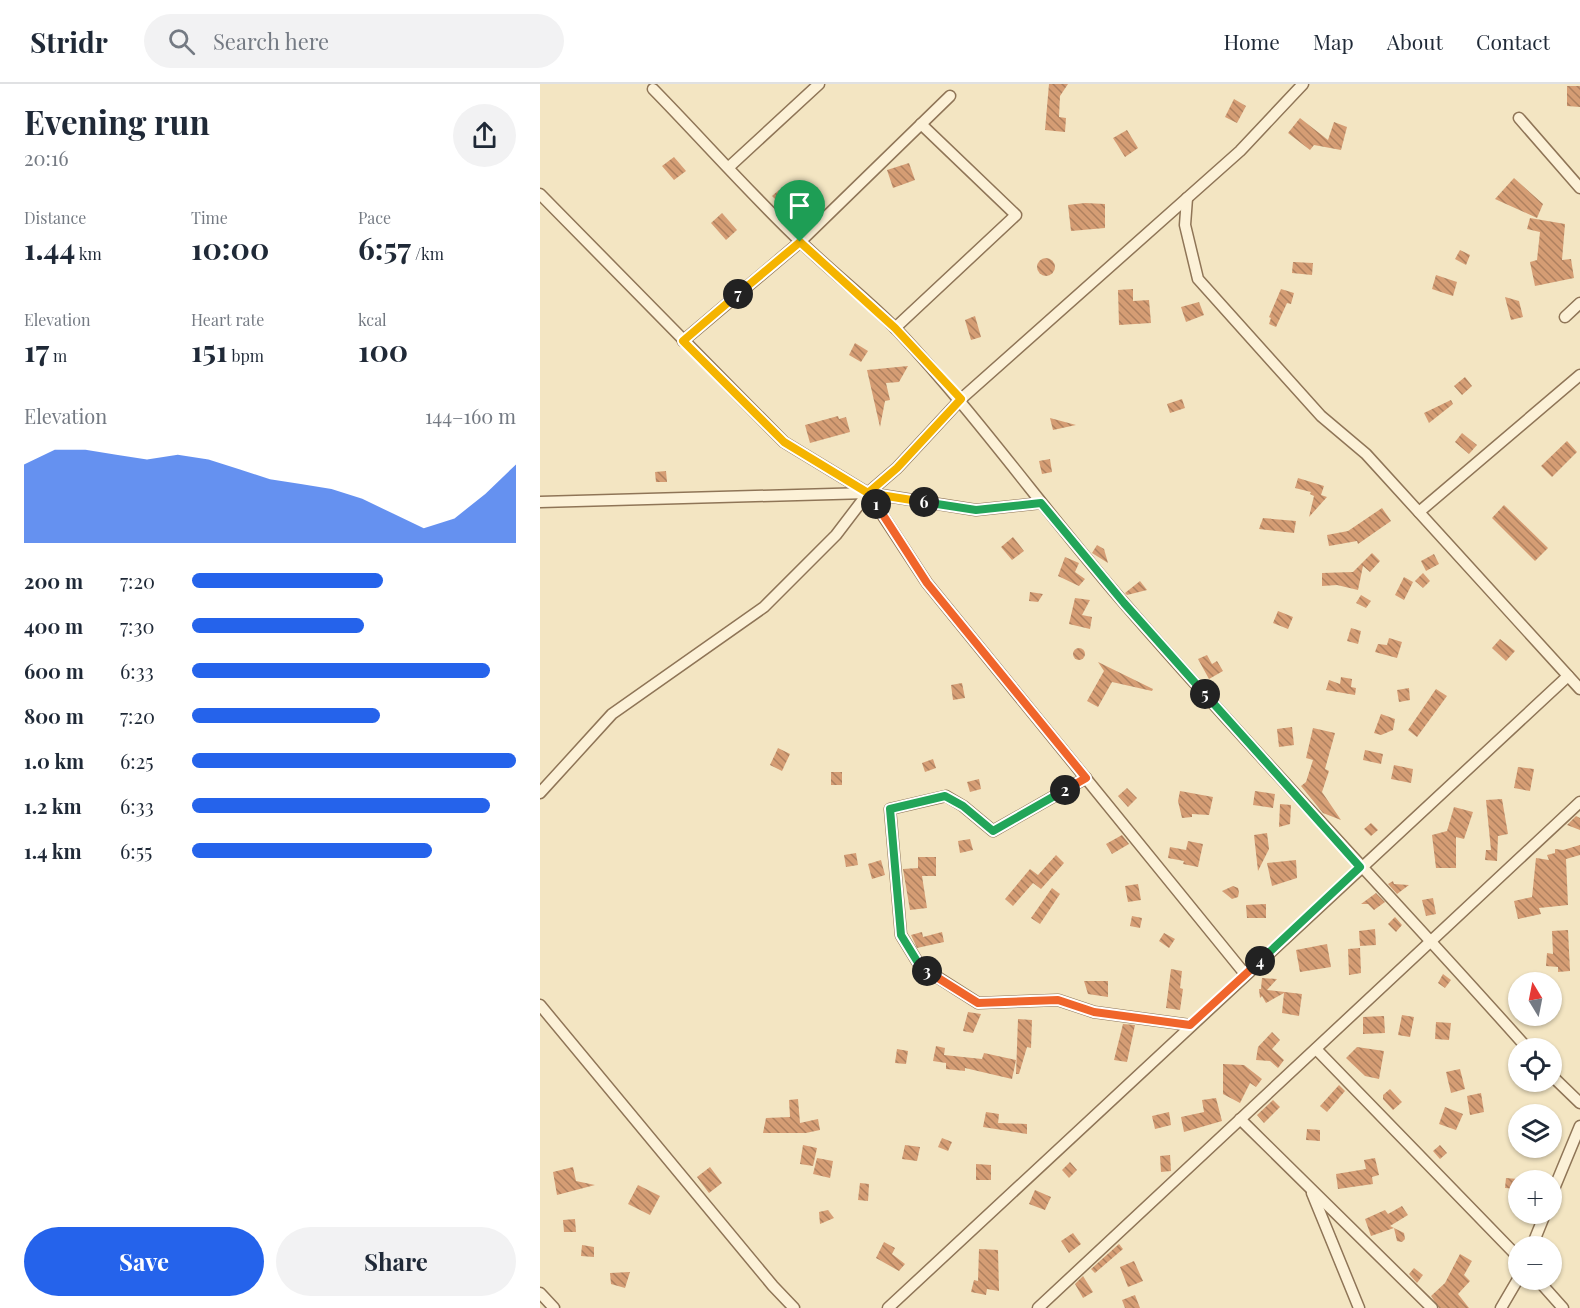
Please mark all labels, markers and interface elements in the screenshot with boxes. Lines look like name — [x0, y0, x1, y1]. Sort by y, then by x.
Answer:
search box — [144, 14, 564, 68]
text: Stridr — [30, 23, 108, 60]
icon: search — [165, 25, 198, 58]
text: Search here — [213, 26, 329, 56]
text: Home — [1224, 27, 1280, 55]
text: Map — [1313, 27, 1354, 55]
text: About — [1387, 27, 1443, 55]
text: Contact — [1476, 27, 1550, 55]
text: Evening run — [24, 99, 210, 143]
button: share — [453, 104, 516, 167]
text: 20:16 — [24, 144, 69, 171]
pin — [774, 180, 825, 242]
icon: arrive — [783, 189, 816, 222]
text: Distance — [24, 207, 86, 228]
text: Time — [191, 207, 228, 228]
text: Pace — [358, 207, 391, 228]
text: 1.44 — [24, 228, 75, 268]
text: 10:00 — [191, 228, 269, 268]
text: 6:57 — [358, 228, 411, 268]
text: km — [75, 243, 102, 264]
text: /km — [411, 243, 444, 264]
pin: 7 — [723, 279, 753, 309]
text: 7 — [734, 283, 742, 304]
text: Elevation — [24, 309, 91, 330]
text: Heart rate — [191, 309, 264, 330]
text: kcal — [358, 309, 387, 330]
text: 17 — [24, 330, 49, 370]
text: 151 — [191, 330, 227, 370]
text: 100 — [358, 330, 408, 370]
text: m — [49, 345, 67, 366]
text: bpm — [227, 345, 264, 366]
text: Elevation — [24, 402, 107, 429]
text: 144–160 m — [425, 402, 516, 429]
pin: 6 — [909, 487, 939, 517]
pin: 1 — [861, 489, 891, 519]
text: 6 — [920, 491, 928, 512]
text: 1 — [873, 493, 879, 514]
text: 200 m — [24, 567, 83, 594]
text: 7:20 — [120, 567, 155, 594]
text: 400 m — [24, 612, 83, 639]
text: 7:30 — [120, 612, 154, 639]
text: 600 m — [24, 657, 84, 684]
text: 6:33 — [120, 657, 154, 684]
pin: 5 — [1190, 679, 1220, 709]
text: 5 — [1201, 683, 1209, 704]
text: 800 m — [24, 702, 84, 729]
text: 7:20 — [120, 702, 155, 729]
text: 1.0 km — [24, 747, 84, 774]
text: 6:25 — [120, 747, 154, 774]
pin: 2 — [1050, 775, 1080, 805]
text: 2 — [1061, 779, 1069, 800]
text: 1.2 km — [24, 792, 82, 819]
text: 6:33 — [120, 792, 154, 819]
text: 1.4 km — [24, 837, 82, 864]
text: 6:55 — [120, 837, 152, 864]
pin: 4 — [1245, 946, 1275, 976]
text: 4 — [1256, 950, 1264, 971]
pin: 3 — [912, 956, 942, 986]
text: 3 — [923, 960, 931, 981]
north arrow — [1508, 972, 1562, 1026]
map controls — [1508, 972, 1562, 1290]
button: locate — [1508, 1038, 1562, 1092]
button: layers — [1508, 1104, 1562, 1158]
button: + — [1508, 1170, 1562, 1224]
button: Save — [24, 1227, 264, 1296]
button: Share — [276, 1227, 516, 1296]
button: − — [1508, 1236, 1562, 1290]

